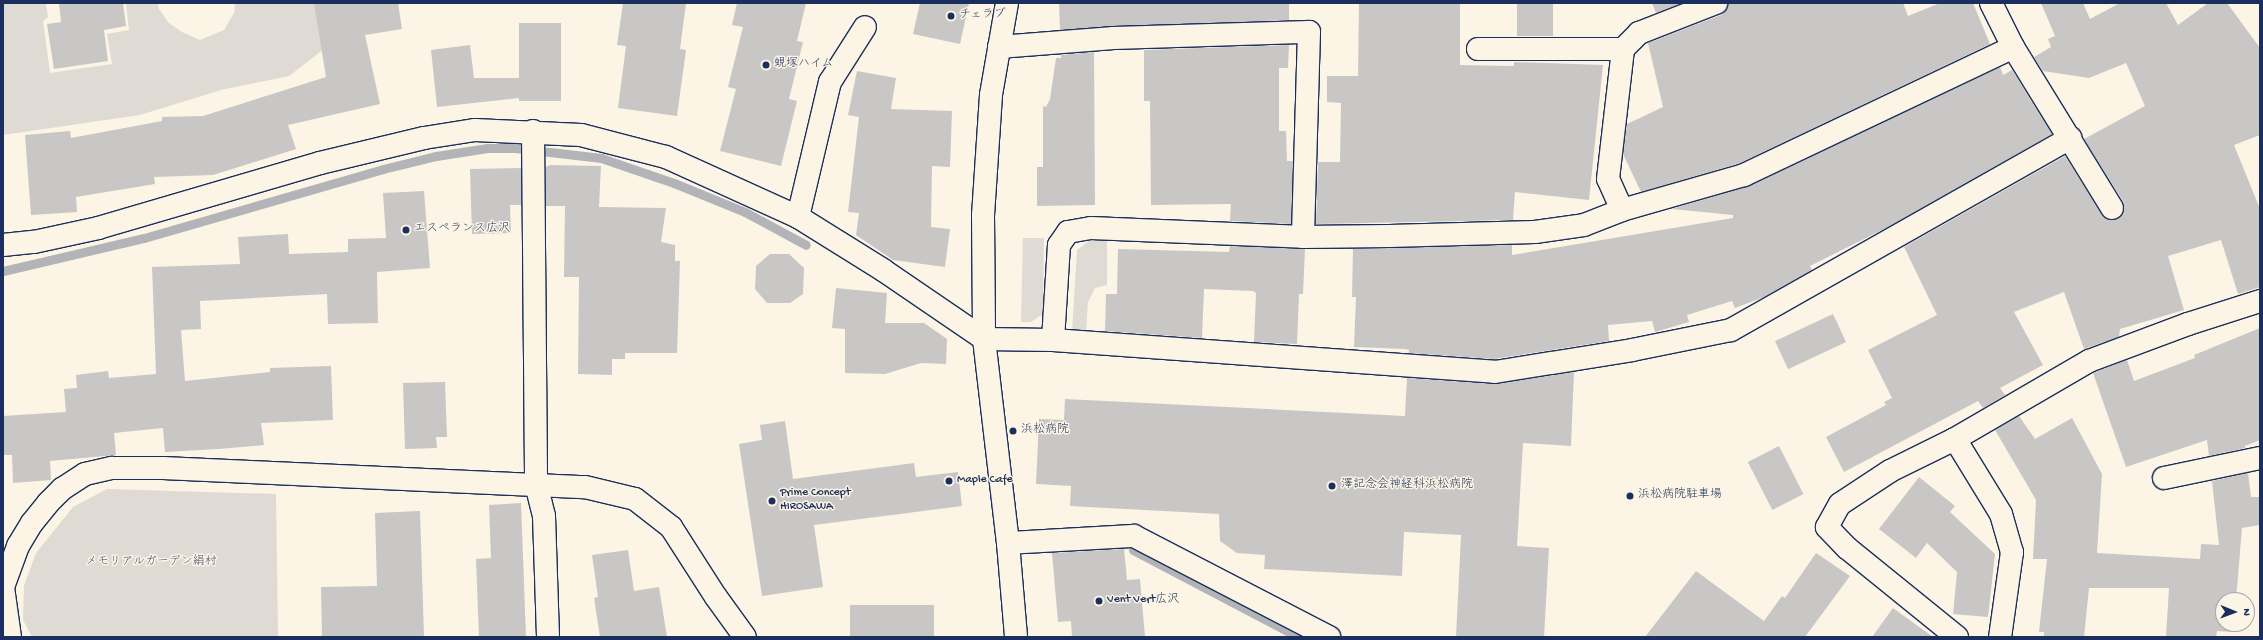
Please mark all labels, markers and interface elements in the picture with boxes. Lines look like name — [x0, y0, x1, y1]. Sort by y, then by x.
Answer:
place label: チェラブ — [959, 9, 1007, 23]
marker: チェラブ — [946, 11, 956, 21]
place label: 蜆塚ハイム — [774, 58, 834, 72]
marker: 蜆塚ハイム — [761, 60, 771, 70]
place label: エスペランス広沢 — [414, 223, 510, 237]
marker: エスペランス広沢 — [401, 225, 411, 235]
place label: 浜松病院 — [1021, 424, 1069, 438]
marker: 浜松病院 — [1008, 426, 1018, 436]
place label: Maple Cafe — [957, 474, 1013, 488]
marker: Maple Cafe — [944, 476, 954, 486]
place label: 澤記念会神経科浜松病院 — [1341, 479, 1473, 493]
marker: 澤記念会神経科浜松病院 — [1326, 480, 1338, 492]
place label: Prime Concept HIROSAWA — [780, 487, 851, 515]
place label: 浜松病院駐車場 — [1638, 489, 1722, 503]
marker: 浜松病院駐車場 — [1625, 491, 1635, 501]
marker: Prime Concept HIROSAWA — [767, 496, 777, 506]
park label: メモリアルガーデン絹村 — [85, 556, 217, 570]
north arrow — [2215, 592, 2255, 632]
place label: Vent Vert広沢 — [1107, 594, 1179, 608]
marker: Vent Vert広沢 — [1094, 596, 1104, 606]
text: N — [2240, 608, 2252, 616]

